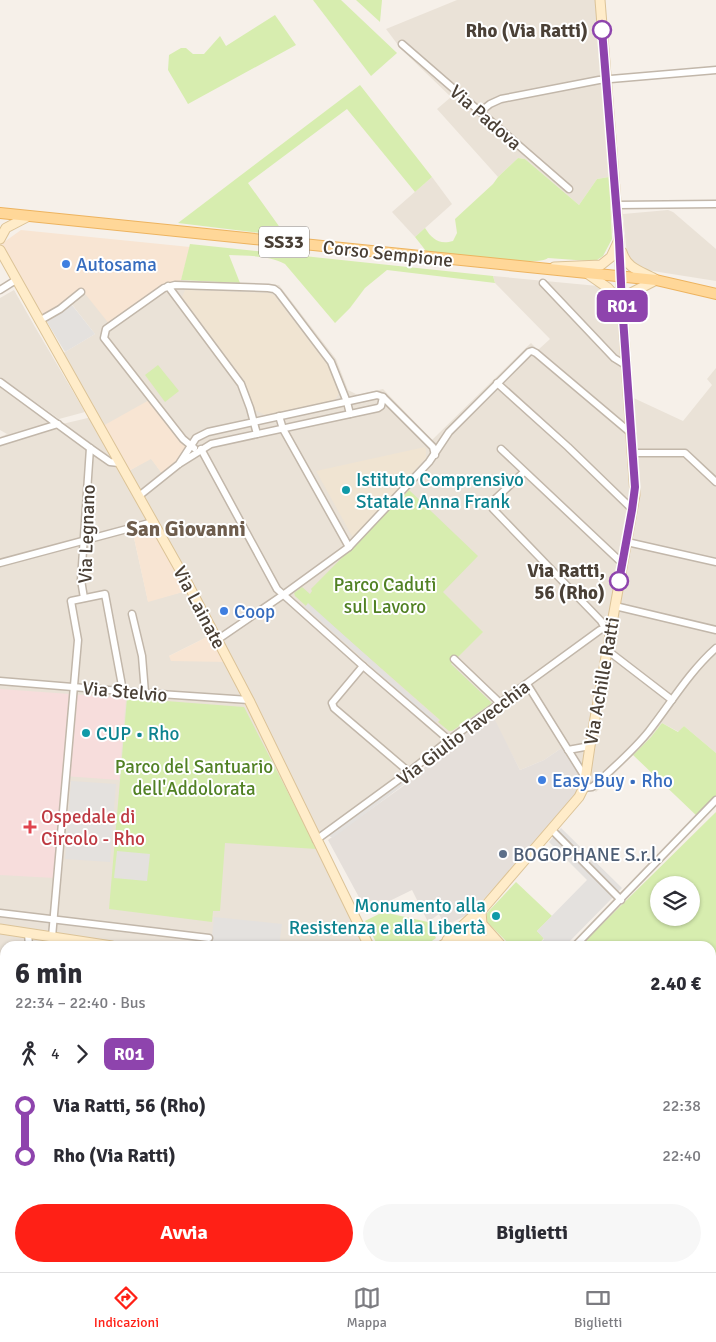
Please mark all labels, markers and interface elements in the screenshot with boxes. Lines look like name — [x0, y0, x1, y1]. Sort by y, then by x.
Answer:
place label: Rho (Via Ratti) — [465, 19, 588, 43]
marker: Rho (Via Ratti) — [592, 20, 612, 40]
street label: Via Padova — [444, 80, 526, 156]
road number: SS33 — [259, 226, 309, 258]
street label: Corso Sempione — [322, 235, 454, 273]
place label: Autosama — [76, 253, 157, 277]
marker: Autosama — [60, 258, 72, 270]
line badge: R01 — [593, 290, 651, 322]
text: R01 — [607, 295, 637, 317]
place label: Istituto Comprensivo Statale Anna Frank — [356, 468, 524, 514]
street label: Via Legnano — [73, 484, 101, 584]
marker: Istituto Comprensivo Statale Anna Frank — [340, 484, 352, 496]
district label: San Giovanni — [126, 516, 246, 542]
place label: Via Ratti, 56 (Rho) — [527, 559, 605, 605]
street label: Via Lainate — [167, 562, 231, 653]
marker: Via Ratti, 56 (Rho) — [609, 571, 629, 591]
park label: Parco Caduti sul Lavoro — [334, 573, 436, 619]
place label: Coop — [234, 600, 275, 624]
marker: Coop — [218, 605, 230, 617]
street label: Via Achille Ratti — [579, 615, 625, 747]
street label: Via Giulio Tavecchia — [392, 675, 535, 791]
street label: Via Stelvio — [81, 676, 169, 708]
place label: CUP • Rho — [96, 722, 180, 746]
marker: CUP • Rho — [80, 727, 92, 739]
park label: Parco del Santuario dell'Addolorata — [115, 755, 273, 801]
place label: Easy Buy • Rho — [552, 769, 673, 793]
marker: Easy Buy • Rho — [536, 774, 548, 786]
place label: Ospedale di Circolo - Rho — [41, 805, 145, 851]
marker: Ospedale di Circolo - Rho — [23, 820, 37, 834]
place label: BOGOPHANE S.r.l. — [513, 843, 662, 867]
marker: BOGOPHANE S.r.l. — [497, 848, 509, 860]
map controls — [650, 876, 700, 926]
button: layers — [650, 876, 700, 926]
place label: Monumento alla Resistenza e alla Libertà — [289, 894, 486, 940]
marker: Monumento alla Resistenza e alla Libertà — [490, 910, 502, 922]
text: 6 min — [15, 957, 83, 991]
text: 2.40 € — [650, 972, 701, 996]
text: 22:34 – 22:40 · Bus — [15, 993, 146, 1013]
icon: walk — [15, 1040, 43, 1068]
icon: forward — [68, 1040, 96, 1068]
text: R01 — [114, 1043, 144, 1065]
text: 4 — [51, 1044, 60, 1064]
text: Via Ratti, 56 (Rho) — [53, 1094, 206, 1118]
text: 22:38 — [662, 1096, 701, 1116]
text: Rho (Via Ratti) — [53, 1144, 176, 1168]
text: 22:40 — [662, 1146, 701, 1166]
button: Avvia — [15, 1204, 353, 1262]
button: Biglietti — [363, 1204, 701, 1262]
tab: Indicazioni — [94, 1284, 159, 1331]
tab: Mappa — [346, 1284, 387, 1331]
tab: Biglietti — [574, 1284, 622, 1331]

